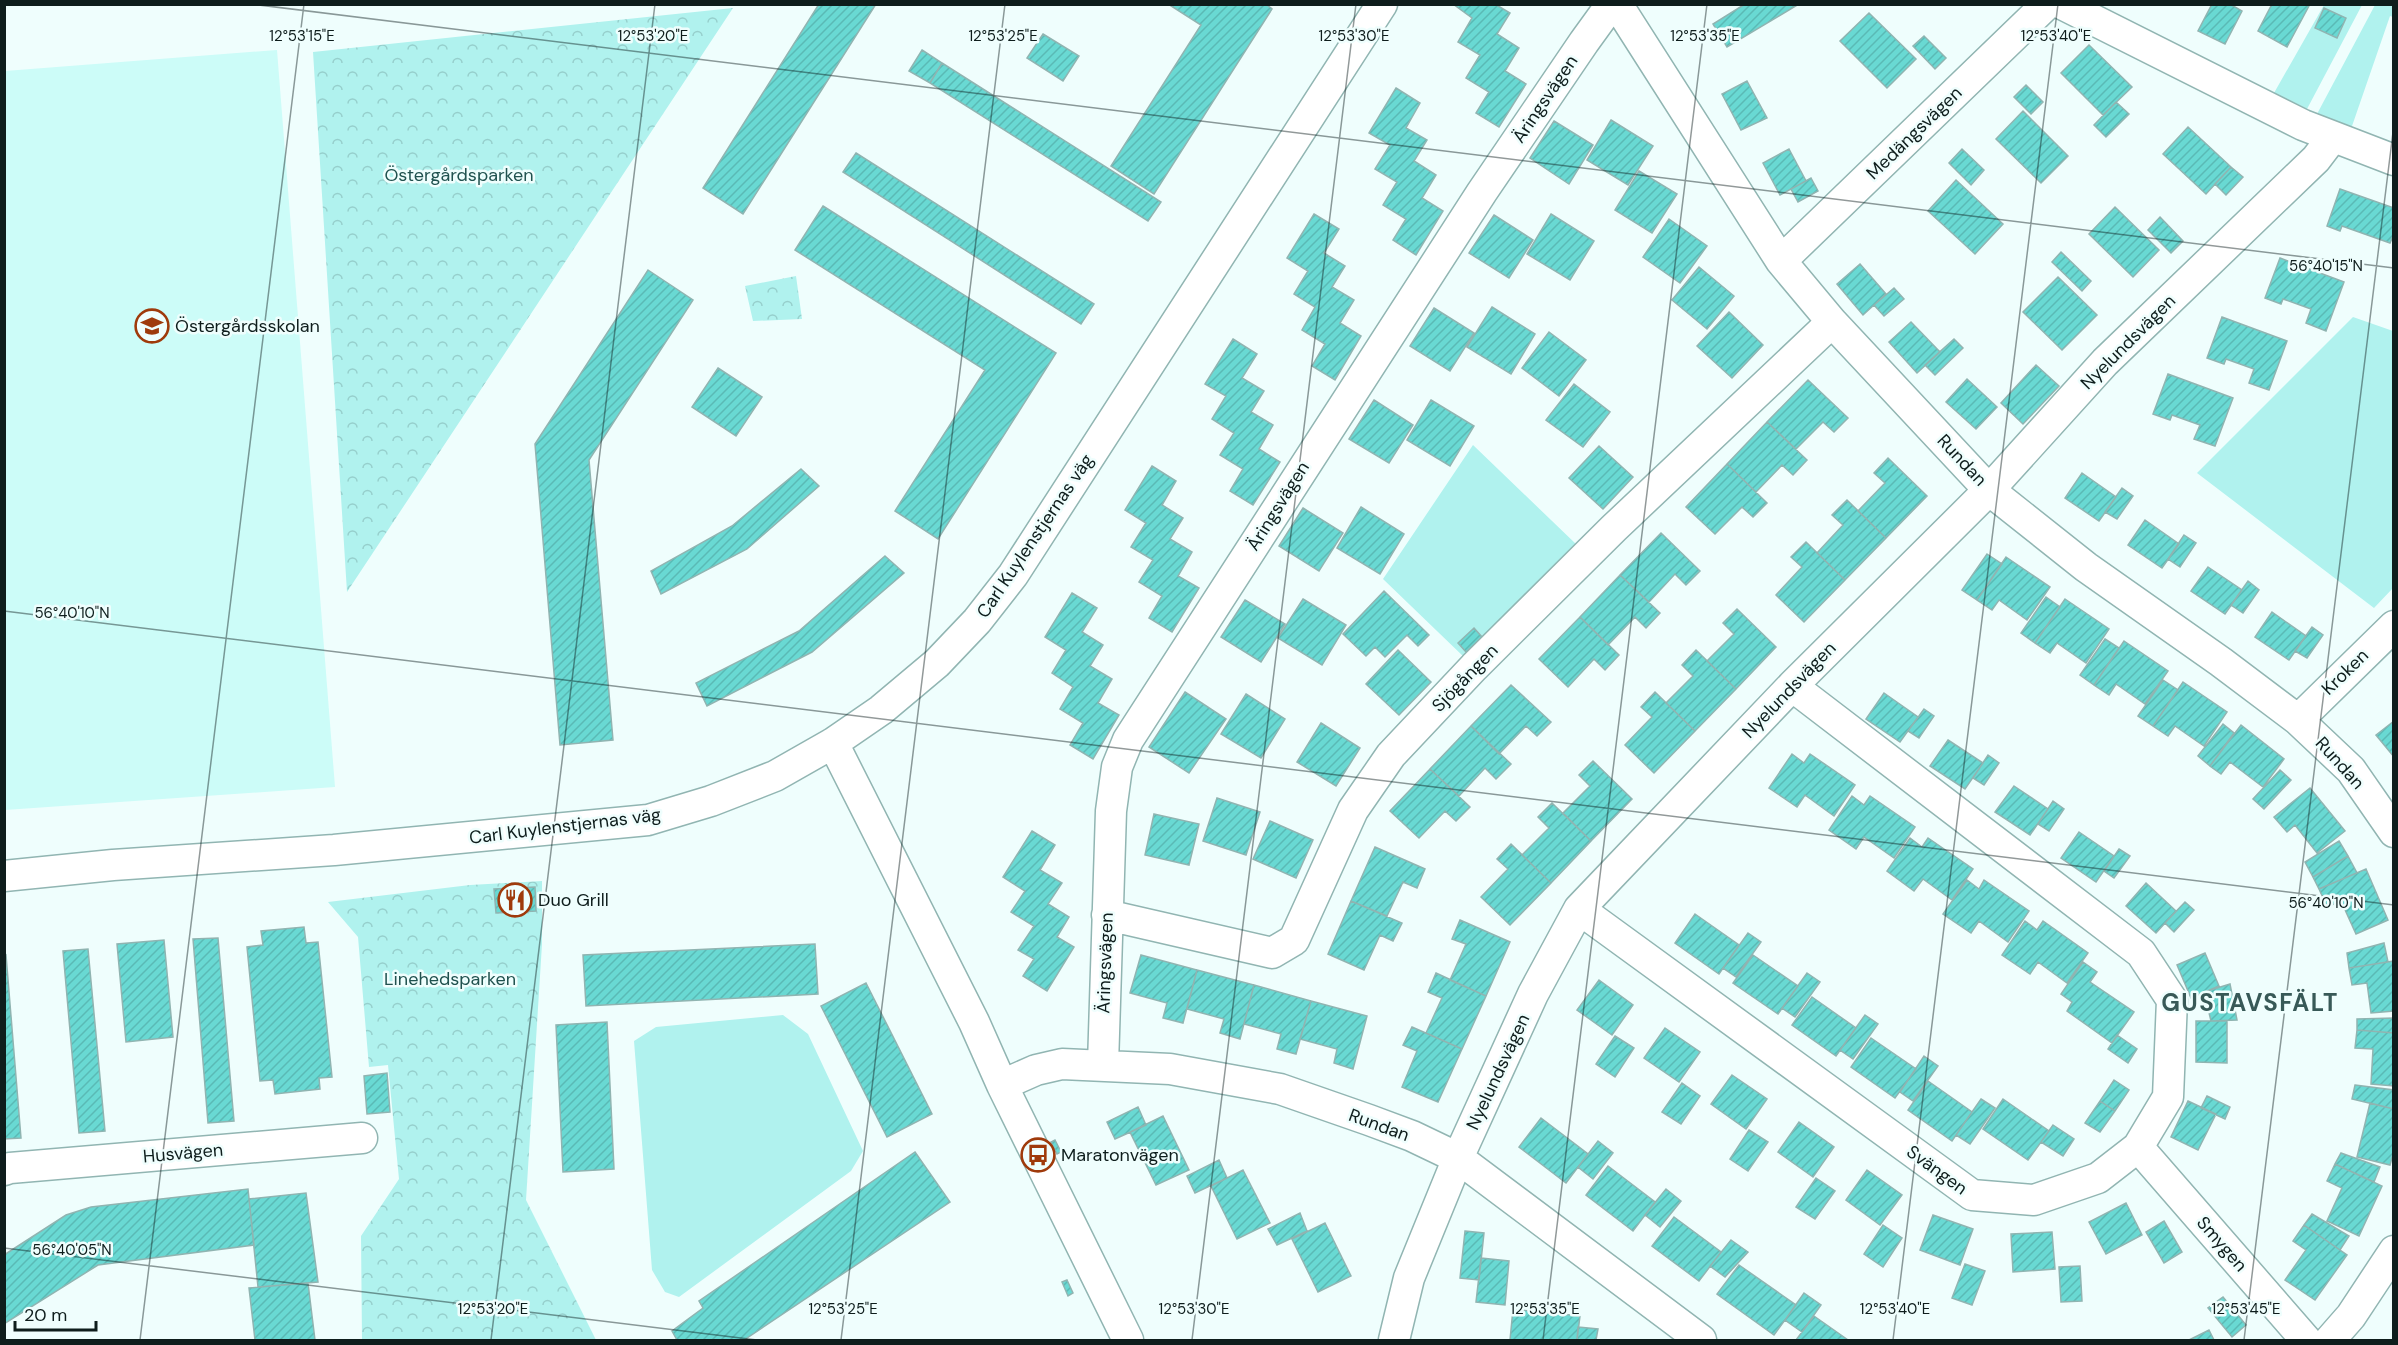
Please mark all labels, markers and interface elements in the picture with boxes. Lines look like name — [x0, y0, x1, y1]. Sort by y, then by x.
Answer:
text: 12°53'15"E — [269, 26, 335, 46]
text: 12°53'20"E — [618, 26, 688, 46]
text: 12°53'25"E — [968, 26, 1038, 46]
text: 12°53'30"E — [1319, 26, 1389, 46]
text: 12°53'35"E — [1670, 26, 1740, 46]
text: 12°53'40"E — [2021, 26, 2091, 46]
street label: Äringsvägen — [1507, 50, 1583, 148]
street label: Medängsvägen — [1861, 81, 1967, 185]
park label: Östergårdsparken — [384, 163, 534, 187]
text: 56°40'15"N — [2289, 256, 2363, 276]
street label: Nyelundsvägen — [2075, 289, 2181, 395]
school or university icon: Östergårdsskolan — [134, 308, 170, 344]
place label: Östergårdsskolan — [175, 314, 320, 338]
street label: Rundan — [1932, 429, 1992, 491]
street label: Carl Kuylenstjernas väg — [971, 449, 1099, 623]
street label: Äringsvägen — [1241, 457, 1315, 555]
text: 56°40'10"N — [34, 603, 110, 623]
street label: Nyelundsvägen — [1737, 637, 1841, 743]
street label: Sjögången — [1427, 639, 1503, 717]
street label: Kroken — [2316, 644, 2374, 700]
street label: Rundan — [2310, 732, 2370, 794]
street label: Carl Kuylenstjernas väg — [468, 802, 662, 850]
restaurant icon: Duo Grill — [497, 882, 533, 918]
place label: Duo Grill — [538, 888, 609, 912]
text: 56°40'10"N — [2288, 893, 2364, 913]
street label: Äringsvägen — [1091, 912, 1119, 1014]
park label: Linehedsparken — [384, 967, 516, 991]
district label: GUSTAVSFÄLT — [2161, 987, 2339, 1018]
street label: Nyelundsvägen — [1461, 1010, 1535, 1134]
street label: Rundan — [1345, 1103, 1413, 1147]
bus stop icon: Maratonvägen — [1020, 1137, 1056, 1173]
street label: Husvägen — [142, 1138, 224, 1168]
street label: Svängen — [1902, 1140, 1972, 1200]
place label: Maratonvägen — [1061, 1143, 1179, 1167]
street label: Smygen — [2191, 1211, 2253, 1277]
text: 56°40'05"N — [32, 1240, 112, 1260]
scale bar — [15, 1294, 96, 1332]
text: 12°53'20"E — [458, 1299, 528, 1319]
text: 12°53'25"E — [808, 1299, 878, 1319]
text: 12°53'30"E — [1159, 1299, 1229, 1319]
text: 12°53'35"E — [1510, 1299, 1580, 1319]
text: 12°53'40"E — [1860, 1299, 1930, 1319]
text: 12°53'45"E — [2212, 1299, 2280, 1319]
text: 20 m — [24, 1303, 67, 1327]

